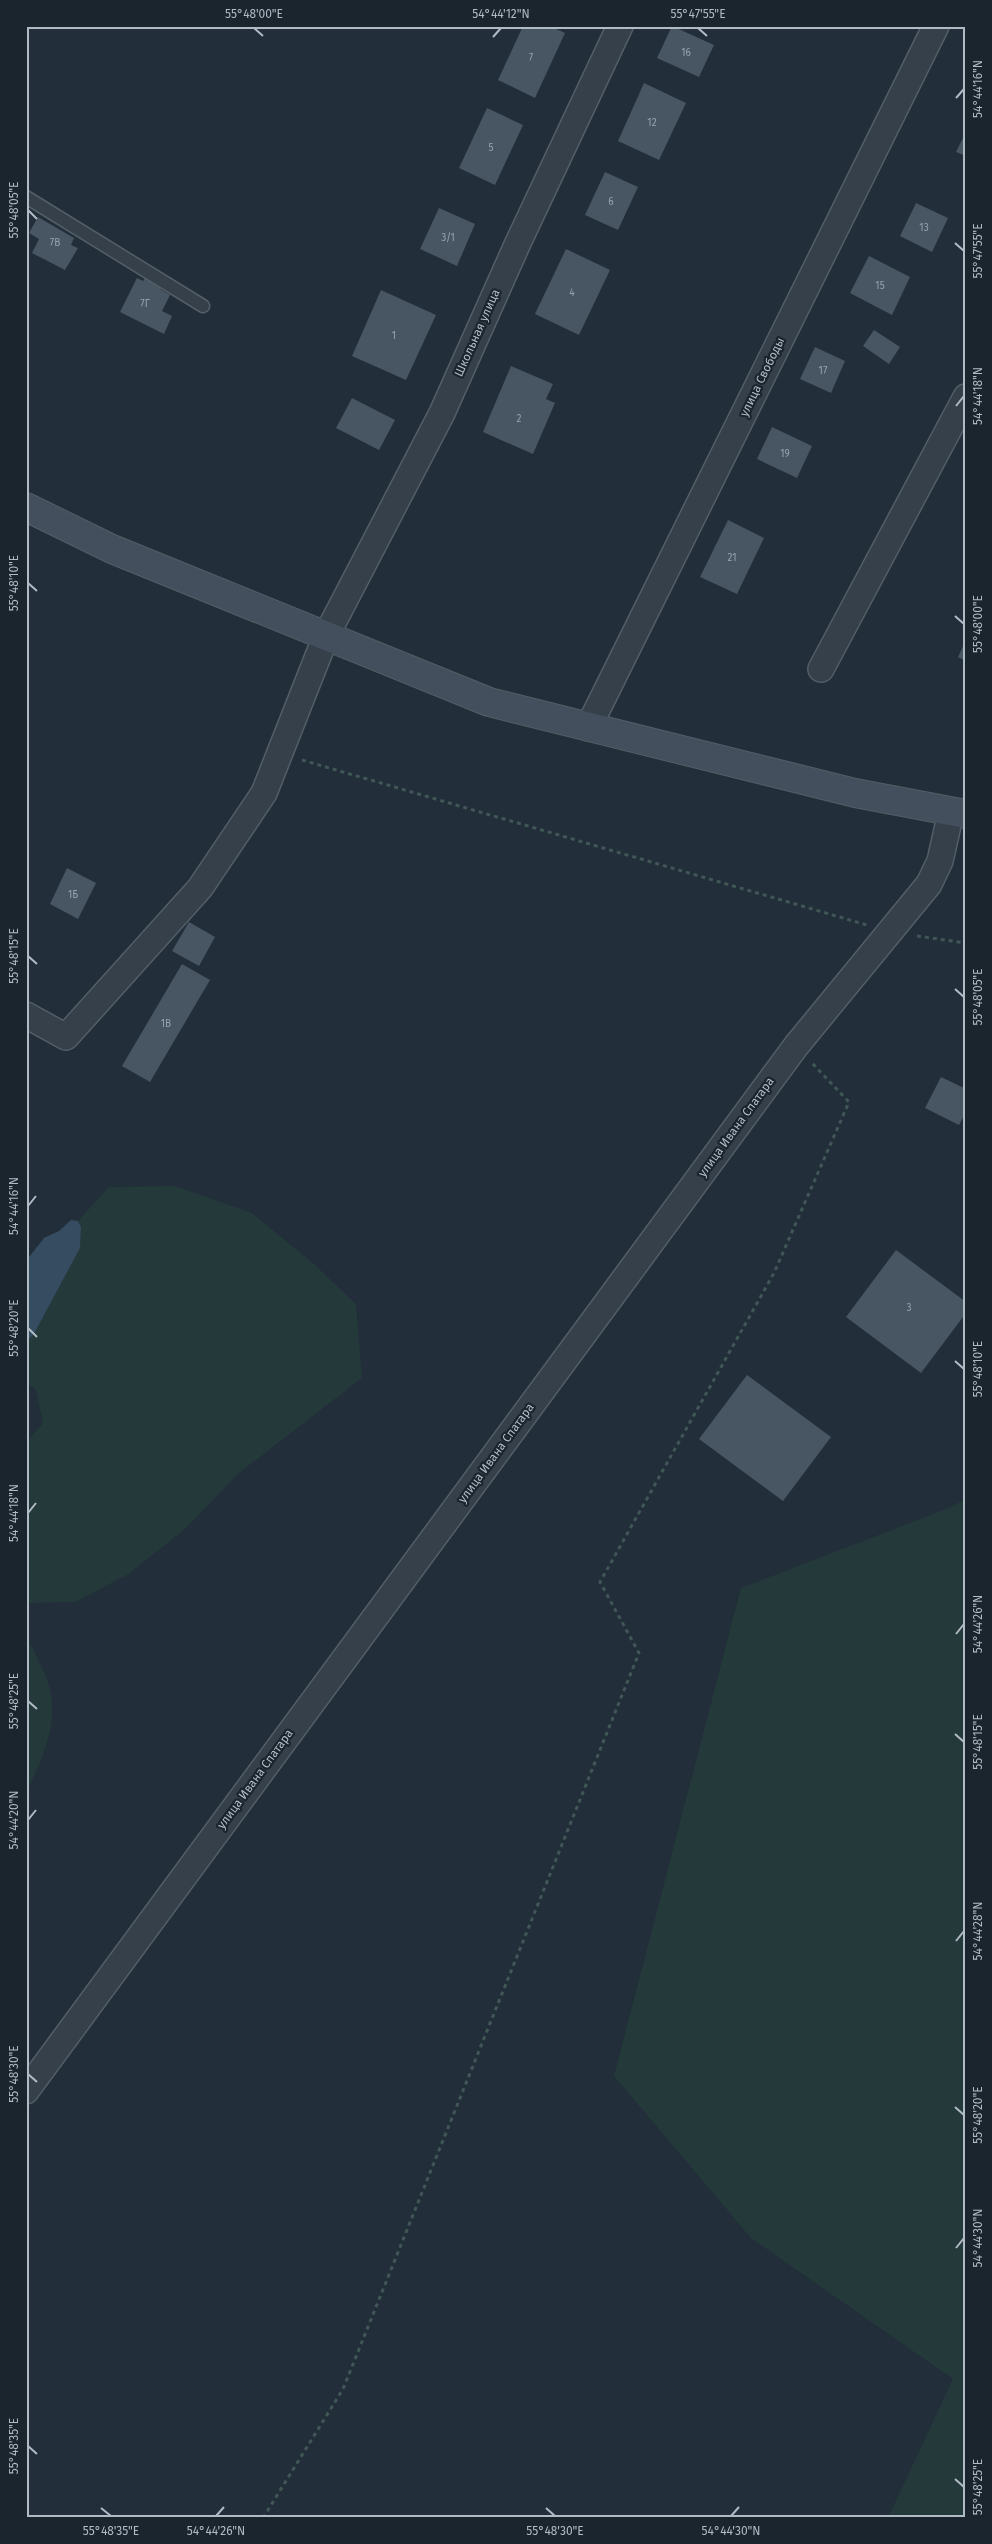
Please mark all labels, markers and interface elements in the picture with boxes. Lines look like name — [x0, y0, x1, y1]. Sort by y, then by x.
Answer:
text: 55°48'00"E — [225, 7, 283, 21]
text: 54°44'12"N — [472, 7, 530, 21]
text: 55°47'55"E — [670, 7, 726, 21]
house number: 16 — [681, 47, 691, 59]
house number: 7 — [529, 52, 534, 64]
text: 54°44'16"N — [971, 60, 985, 118]
house number: 12 — [647, 117, 657, 129]
house number: 5 — [488, 142, 494, 154]
text: 55°48'05"E — [7, 181, 21, 239]
house number: 6 — [608, 196, 614, 208]
house number: 13 — [919, 222, 929, 234]
text: 55°47'55"E — [971, 223, 985, 279]
house number: 3/1 — [441, 232, 455, 244]
house number: 7В — [50, 237, 60, 249]
house number: 15 — [875, 280, 885, 292]
street label: Школьная улица — [451, 287, 503, 379]
house number: 4 — [569, 287, 575, 299]
house number: 7Г — [140, 298, 150, 310]
house number: 1 — [392, 330, 396, 342]
street label: улица Свободы — [737, 335, 787, 419]
house number: 17 — [819, 365, 828, 377]
text: 54°44'18"N — [971, 367, 985, 425]
house number: 2 — [517, 413, 522, 425]
house number: 19 — [780, 448, 790, 460]
house number: 21 — [727, 552, 737, 564]
text: 55°48'10"E — [7, 555, 21, 611]
text: 55°48'00"E — [971, 595, 985, 653]
house number: 1Б — [68, 889, 78, 901]
text: 55°48'15"E — [7, 928, 21, 984]
text: 55°48'05"E — [971, 968, 985, 1026]
house number: 1В — [161, 1018, 171, 1030]
street label: улица Ивана Спатара — [695, 1074, 777, 1180]
text: 54°44'16"N — [7, 1177, 21, 1235]
text: 55°48'20"E — [7, 1299, 21, 1357]
house number: 3 — [907, 1302, 912, 1314]
text: 55°48'10"E — [971, 1341, 985, 1397]
street label: улица Ивана Спатара — [455, 1400, 537, 1506]
text: 54°44'18"N — [7, 1484, 21, 1542]
text: 54°44'26"N — [971, 1595, 985, 1653]
text: 55°48'25"E — [7, 1673, 21, 1729]
text: 55°48'15"E — [971, 1714, 985, 1770]
street label: улица Ивана Спатара — [214, 1726, 296, 1832]
text: 54°44'20"N — [7, 1791, 21, 1849]
text: 54°44'28"N — [971, 1902, 985, 1960]
text: 55°48'30"E — [7, 2045, 21, 2103]
text: 55°48'20"E — [971, 2086, 985, 2144]
text: 54°44'30"N — [971, 2208, 985, 2268]
text: 55°48'35"E — [7, 2418, 21, 2474]
text: 55°48'25"E — [971, 2459, 985, 2515]
text: 55°48'35"E — [83, 2524, 139, 2538]
text: 54°44'26"N — [187, 2524, 245, 2538]
text: 55°48'30"E — [526, 2524, 584, 2538]
text: 54°44'30"N — [701, 2524, 761, 2538]

